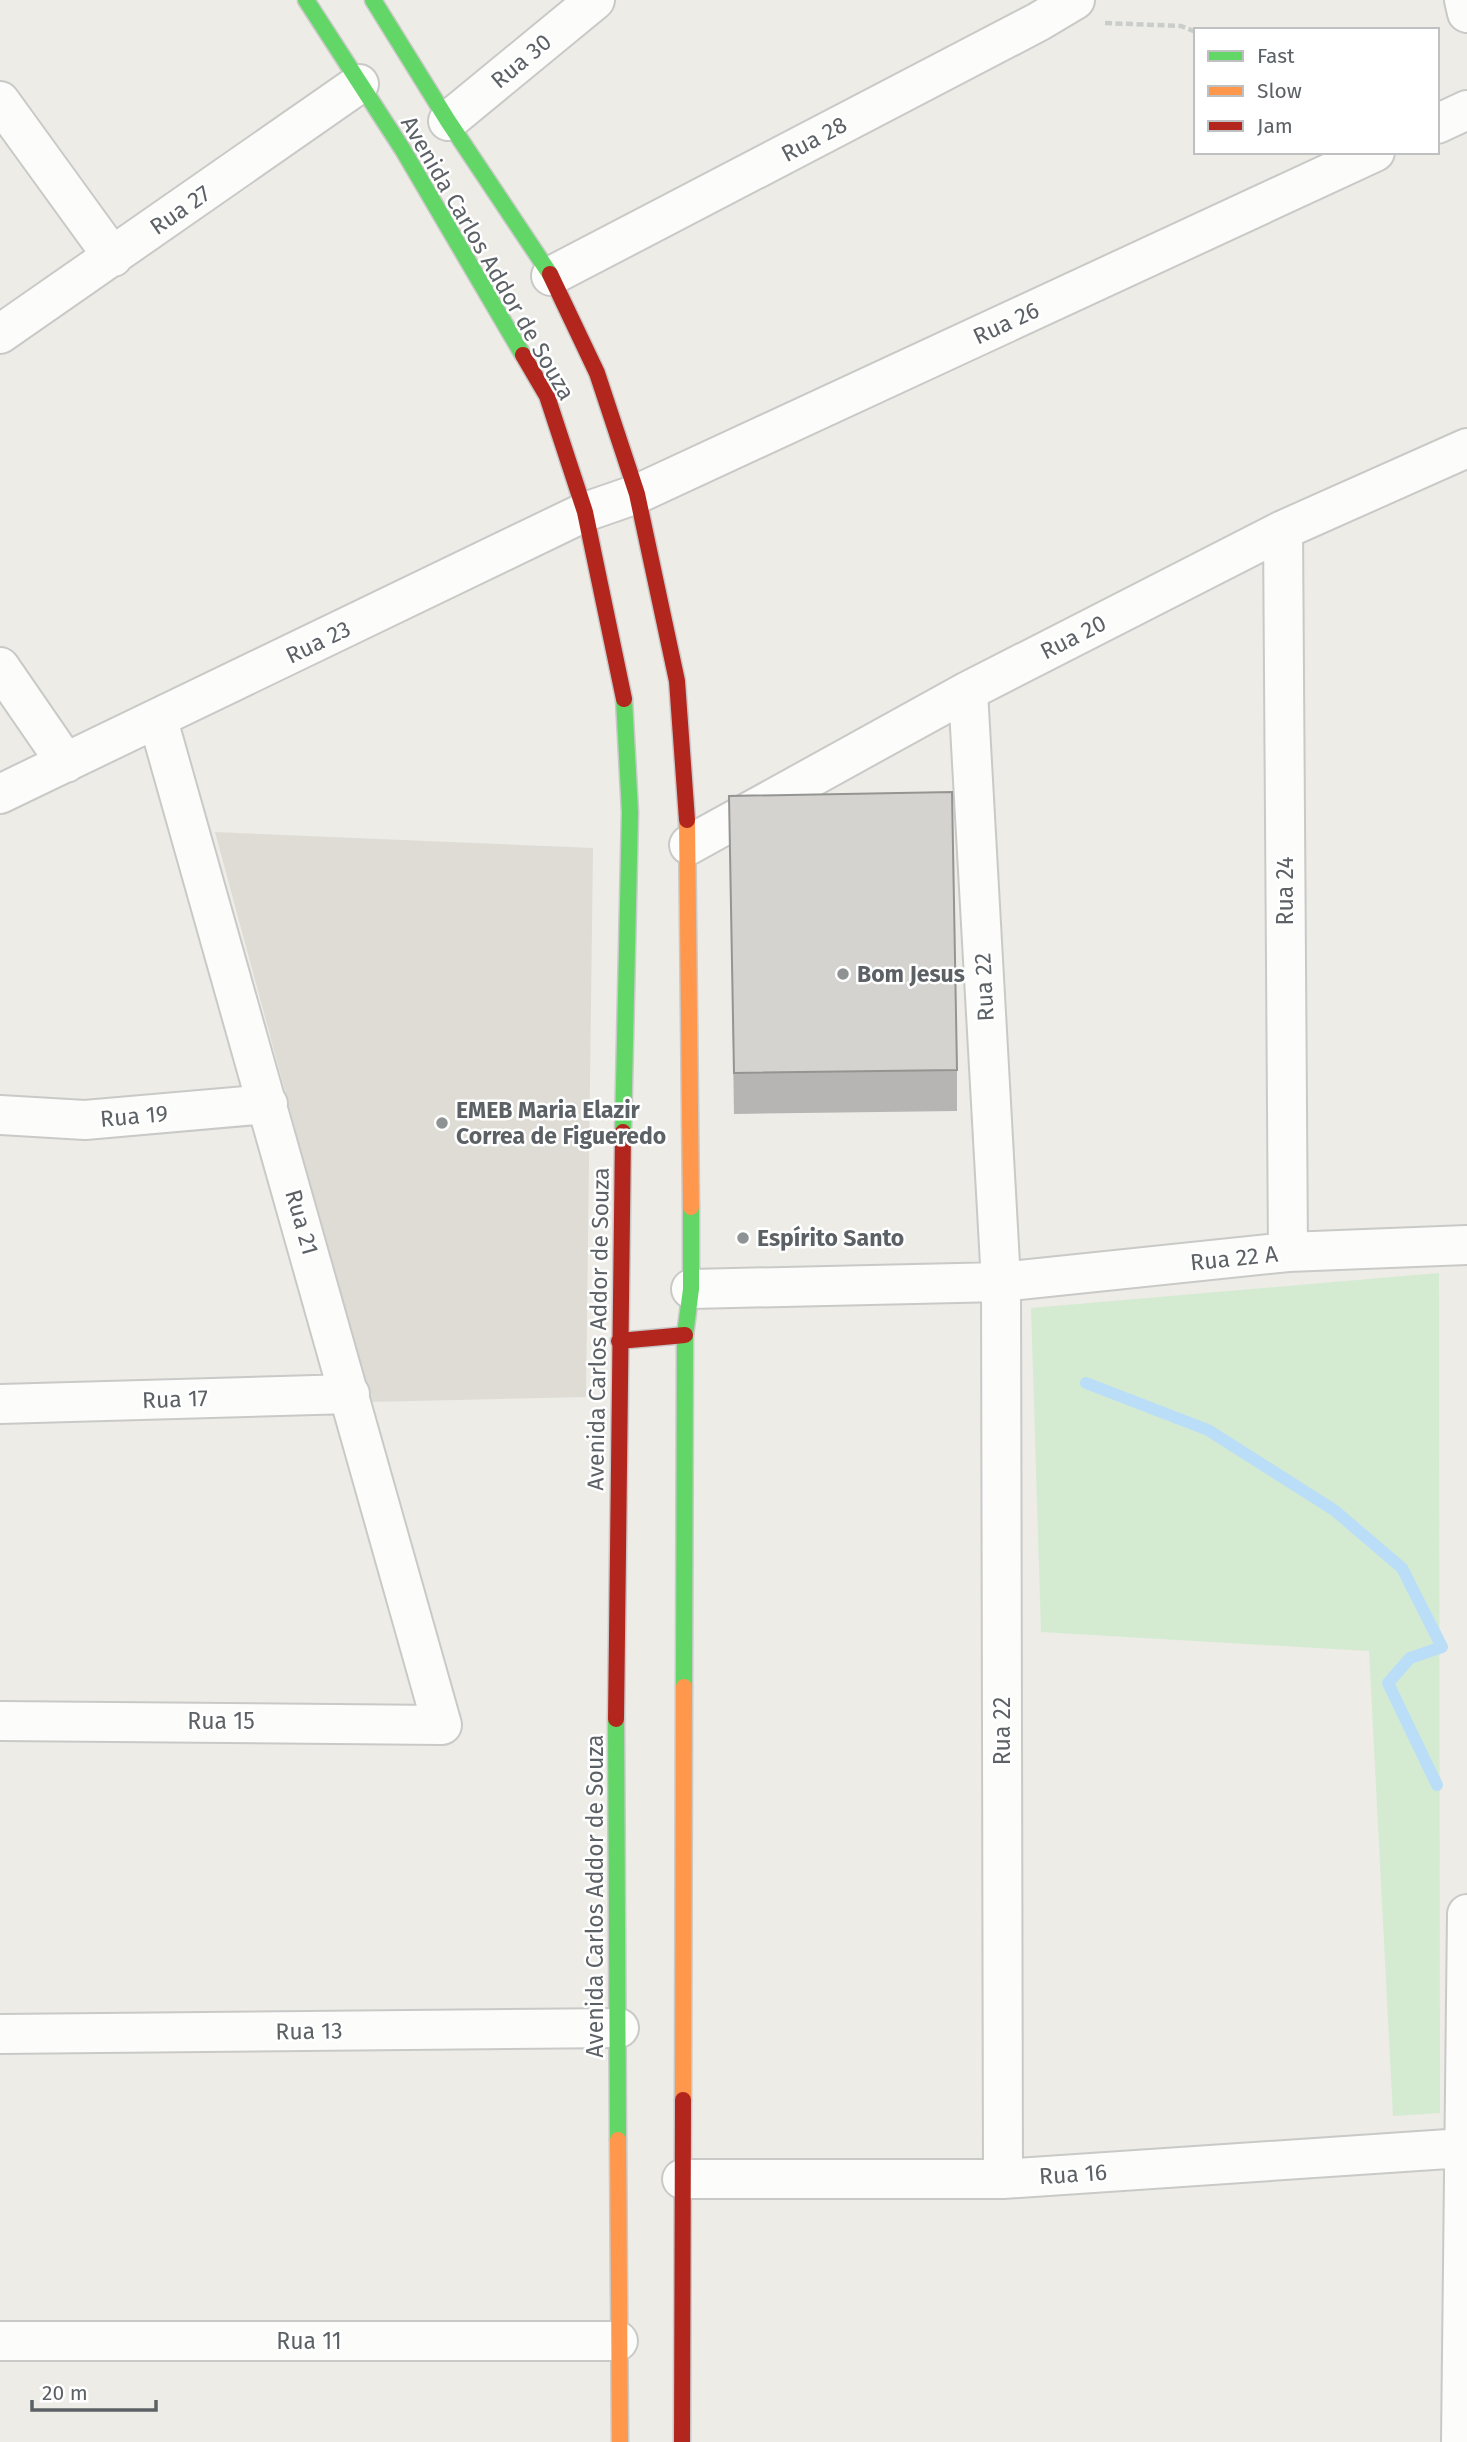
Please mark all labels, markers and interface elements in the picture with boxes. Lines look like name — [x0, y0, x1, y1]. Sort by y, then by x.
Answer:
street label: Rua 30 — [485, 28, 557, 94]
legend — [1194, 28, 1439, 154]
text: Fast — [1257, 43, 1295, 69]
text: Slow — [1257, 78, 1302, 104]
street label: Rua 28 — [777, 110, 851, 168]
street label: Avenida Carlos Addor de Souza — [395, 111, 581, 405]
text: Jam — [1257, 113, 1293, 139]
street label: Rua 27 — [144, 179, 216, 241]
street label: Rua 26 — [969, 296, 1043, 350]
street label: Rua 20 — [1035, 609, 1111, 665]
street label: Rua 23 — [281, 614, 355, 670]
street label: Rua 24 — [1271, 857, 1299, 925]
street label: Rua 22 — [968, 952, 1000, 1022]
place label: Bom Jesus — [857, 960, 965, 988]
marker: Bom Jesus — [835, 966, 851, 982]
place label: EMEB Maria Elazir Correa de Figueredo — [456, 1096, 666, 1150]
street label: Rua 19 — [99, 1099, 169, 1133]
marker: EMEB Maria Elazir Correa de Figueredo — [434, 1115, 450, 1131]
street label: Avenida Carlos Addor de Souza — [581, 1167, 615, 1491]
street label: Rua 21 — [279, 1186, 325, 1258]
place label: Espírito Santo — [757, 1224, 904, 1252]
marker: Espírito Santo — [735, 1230, 751, 1246]
street label: Rua 22 A — [1189, 1239, 1280, 1277]
street label: Rua 17 — [141, 1384, 209, 1414]
street label: Rua 22 — [988, 1697, 1016, 1765]
street label: Rua 15 — [187, 1707, 255, 1735]
street label: Avenida Carlos Addor de Souza — [581, 1734, 609, 2058]
street label: Rua 13 — [275, 2016, 343, 2046]
street label: Rua 16 — [1038, 2158, 1108, 2190]
street label: Rua 11 — [276, 2327, 342, 2355]
scale bar — [32, 2368, 156, 2412]
text: 20 m — [42, 2380, 88, 2406]

